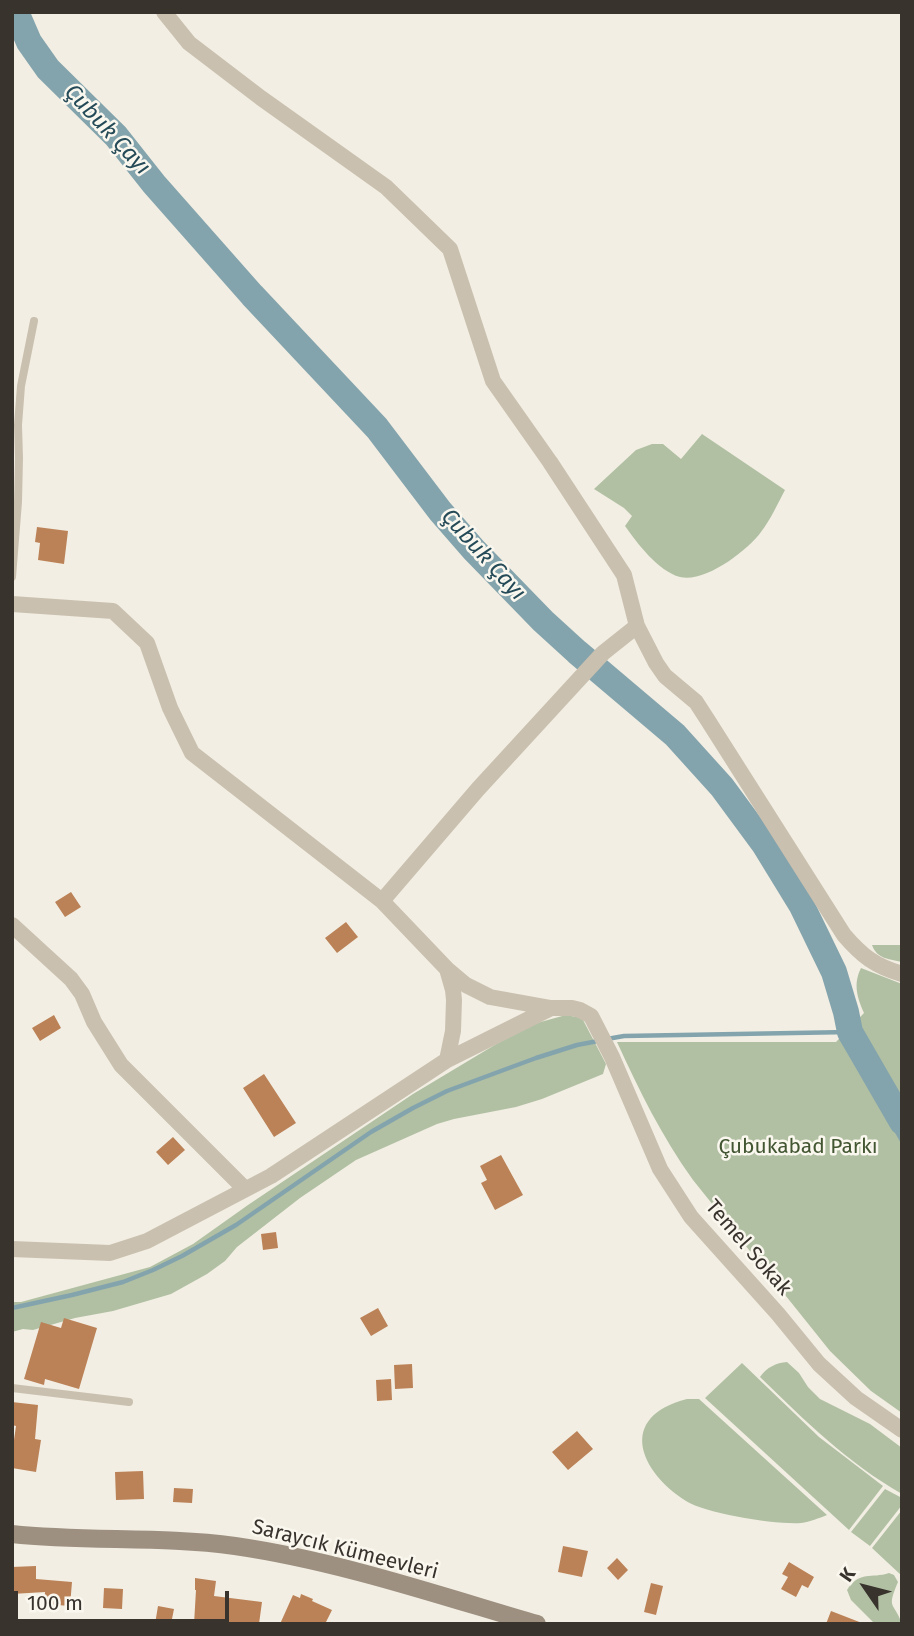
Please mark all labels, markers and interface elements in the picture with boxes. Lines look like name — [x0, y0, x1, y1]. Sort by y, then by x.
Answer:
water label: Çubuk Çayı — [58, 79, 156, 181]
water label: Çubuk Çayı — [435, 504, 531, 606]
park label: Çubukabad Parkı — [718, 1134, 878, 1160]
street label: Temel Sokak — [700, 1195, 796, 1301]
street label: Saraycık Kümeevleri — [249, 1515, 441, 1585]
north arrow — [830, 1552, 900, 1622]
text: K — [835, 1563, 860, 1586]
scale bar — [18, 1576, 233, 1620]
text: 100 m — [27, 1590, 83, 1616]

